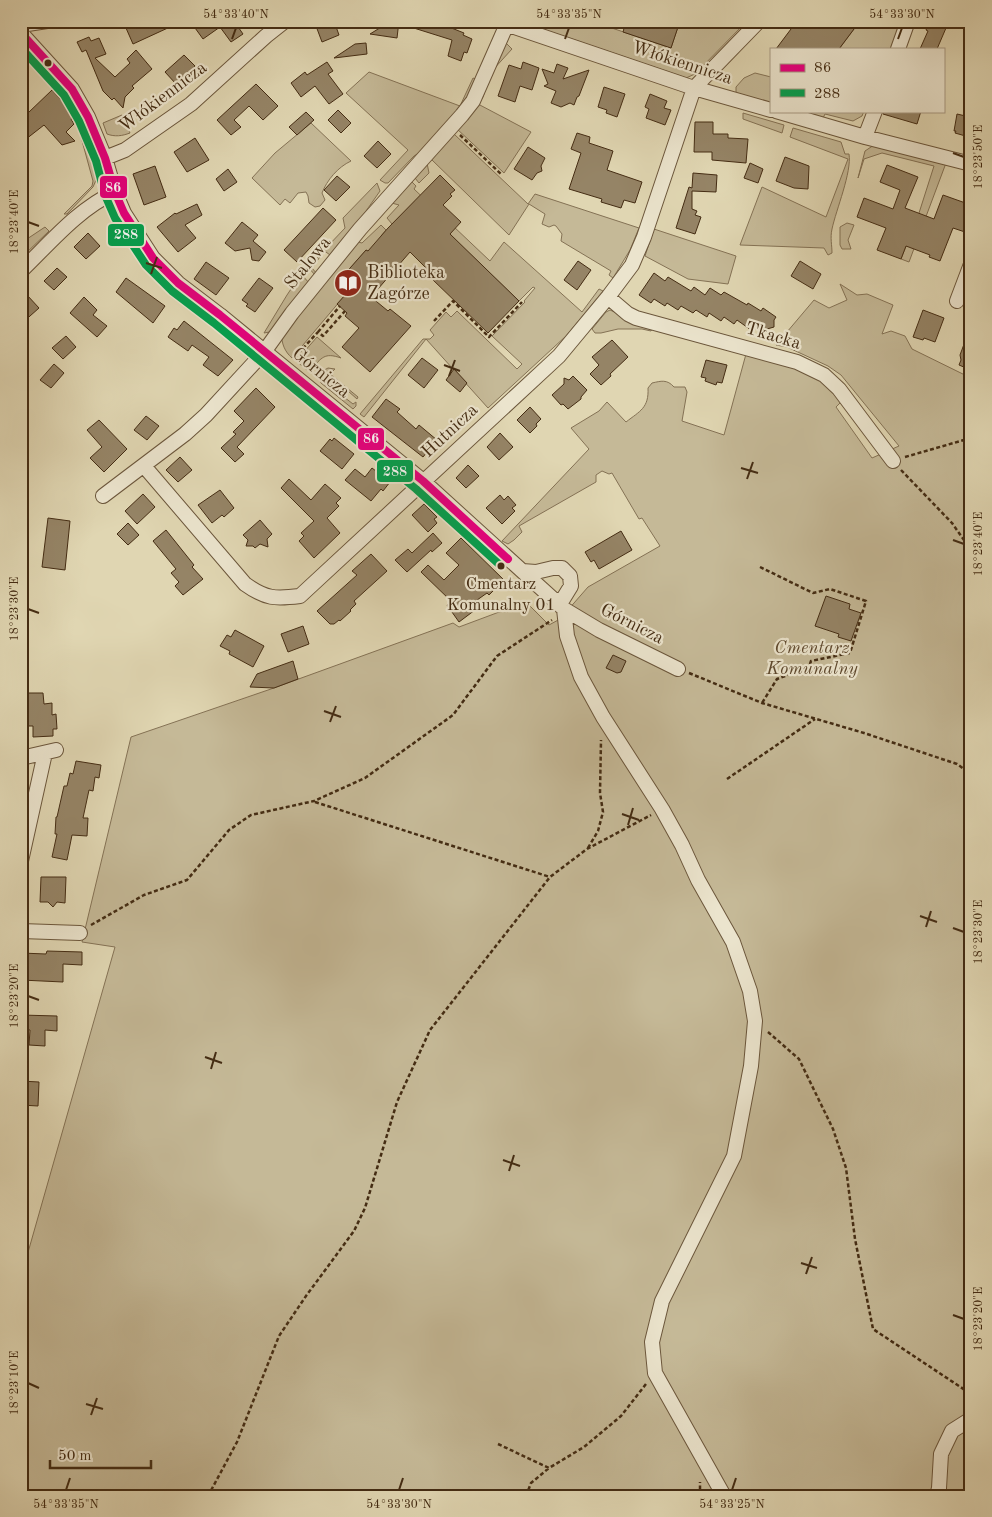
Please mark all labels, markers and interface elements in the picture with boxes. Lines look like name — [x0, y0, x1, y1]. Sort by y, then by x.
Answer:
text: 54°33'40"N — [203, 8, 269, 21]
text: 54°33'35"N — [536, 8, 602, 21]
text: 54°33'30"N — [869, 8, 935, 21]
street label: Włókiennicza — [629, 38, 735, 88]
legend — [770, 48, 944, 112]
unlabelled marker — [43, 58, 53, 68]
street label: Włókiennicza — [116, 58, 210, 136]
text: 86 — [814, 61, 831, 76]
text: 288 — [814, 87, 840, 102]
text: 18°23'50"E — [972, 125, 985, 189]
line badge: 86 — [99, 175, 128, 199]
text: 86 — [105, 181, 121, 195]
text: 18°23'40"E — [9, 190, 21, 254]
line badge: 288 — [107, 223, 145, 247]
text: 288 — [114, 228, 138, 242]
street label: Stalowa — [281, 233, 335, 293]
place label: Biblioteka Zagórze — [367, 264, 445, 303]
library icon: Biblioteka Zagórze — [333, 268, 363, 298]
street label: Tkacka — [743, 319, 803, 353]
street label: Górnicza — [289, 344, 353, 402]
street label: Hutnicza — [419, 401, 482, 461]
line badge: 86 — [357, 427, 385, 451]
text: 86 — [363, 432, 379, 446]
line badge: 288 — [376, 459, 414, 483]
text: 288 — [383, 465, 407, 479]
text: 18°23'40"E — [973, 512, 985, 576]
marker: Cmentarz Komunalny 01 — [496, 561, 506, 571]
place label: Cmentarz Komunalny 01 — [447, 576, 555, 614]
text: 18°23'30"E — [9, 577, 21, 641]
street label: Górnicza — [597, 600, 667, 648]
park label: Cmentarz Komunalny — [765, 639, 858, 678]
text: 18°23'30"E — [973, 900, 985, 964]
text: 18°23'20"E — [9, 964, 21, 1028]
text: 18°23'20"E — [973, 1287, 985, 1351]
text: 18°23'10"E — [9, 1351, 21, 1415]
scale bar — [50, 1437, 151, 1469]
text: 50 m — [58, 1449, 92, 1464]
text: 54°33'35"N — [33, 1498, 99, 1511]
text: 54°33'30"N — [366, 1498, 432, 1511]
text: 54°33'25"N — [699, 1498, 765, 1511]

